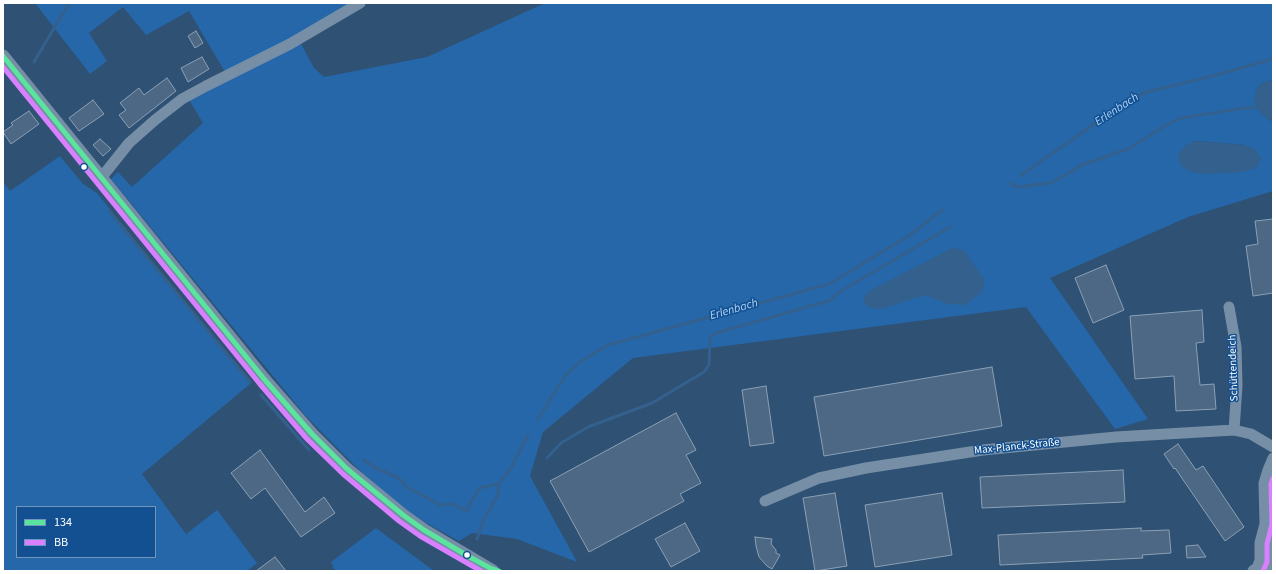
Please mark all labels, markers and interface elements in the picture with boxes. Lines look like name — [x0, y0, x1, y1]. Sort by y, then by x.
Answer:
water label: Erlenbach — [1092, 90, 1142, 130]
unlabelled marker — [79, 162, 89, 172]
water label: Erlenbach — [708, 296, 760, 324]
street label: Schüttendeich — [1226, 334, 1242, 402]
street label: Max-Planck-Straße — [974, 436, 1060, 458]
legend — [16, 506, 156, 558]
text: 134 — [54, 514, 72, 531]
text: BB — [54, 534, 68, 551]
unlabelled marker — [462, 550, 472, 560]

